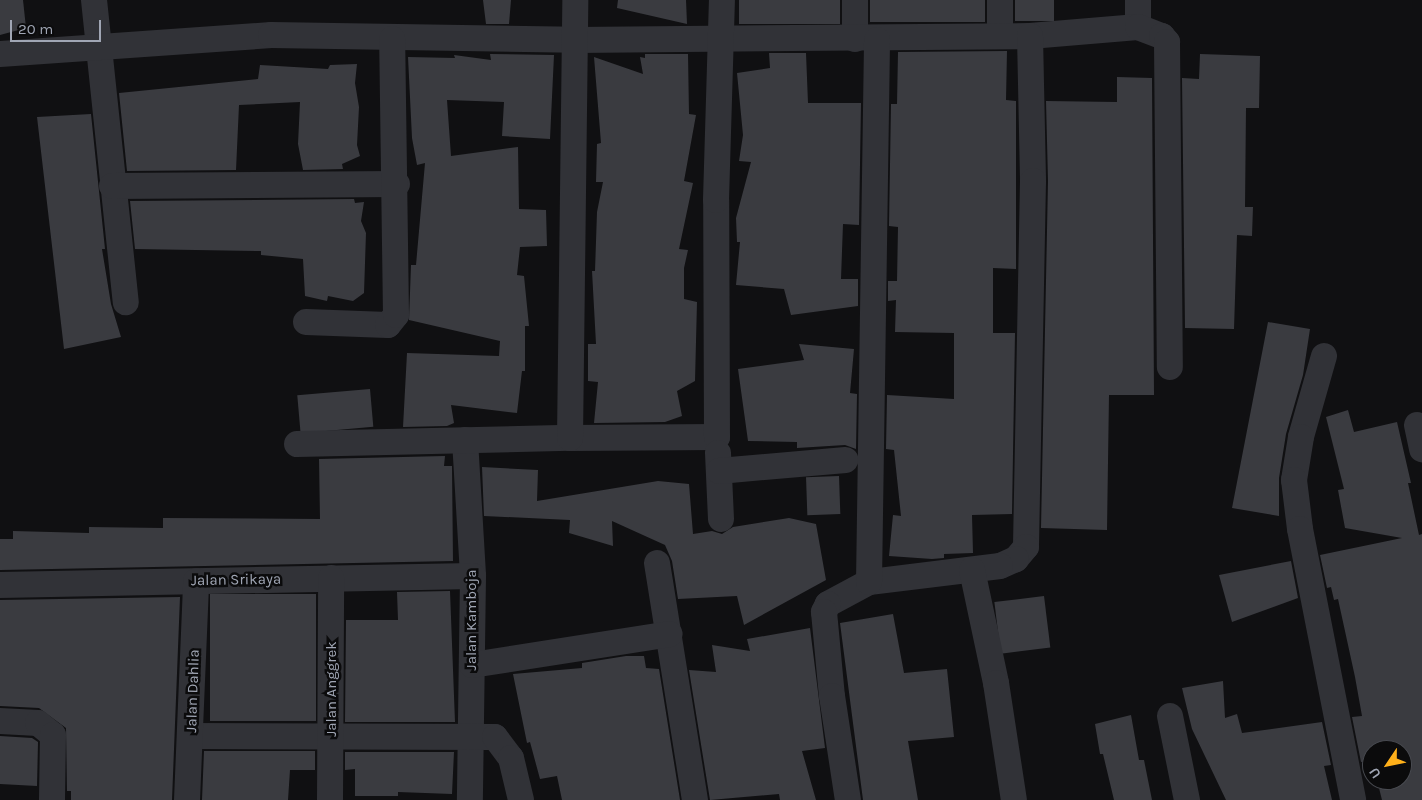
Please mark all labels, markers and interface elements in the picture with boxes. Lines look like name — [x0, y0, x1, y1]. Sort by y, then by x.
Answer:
scale bar — [12, 10, 104, 42]
text: 20 m — [18, 20, 53, 38]
street label: Jalan Srikaya — [191, 570, 281, 590]
street label: Jalan Kamboja — [463, 570, 481, 670]
street label: Jalan Anggrek — [323, 641, 341, 737]
street label: Jalan Dahlia — [183, 649, 203, 733]
north arrow — [1362, 740, 1412, 790]
text: U — [1365, 764, 1385, 782]

